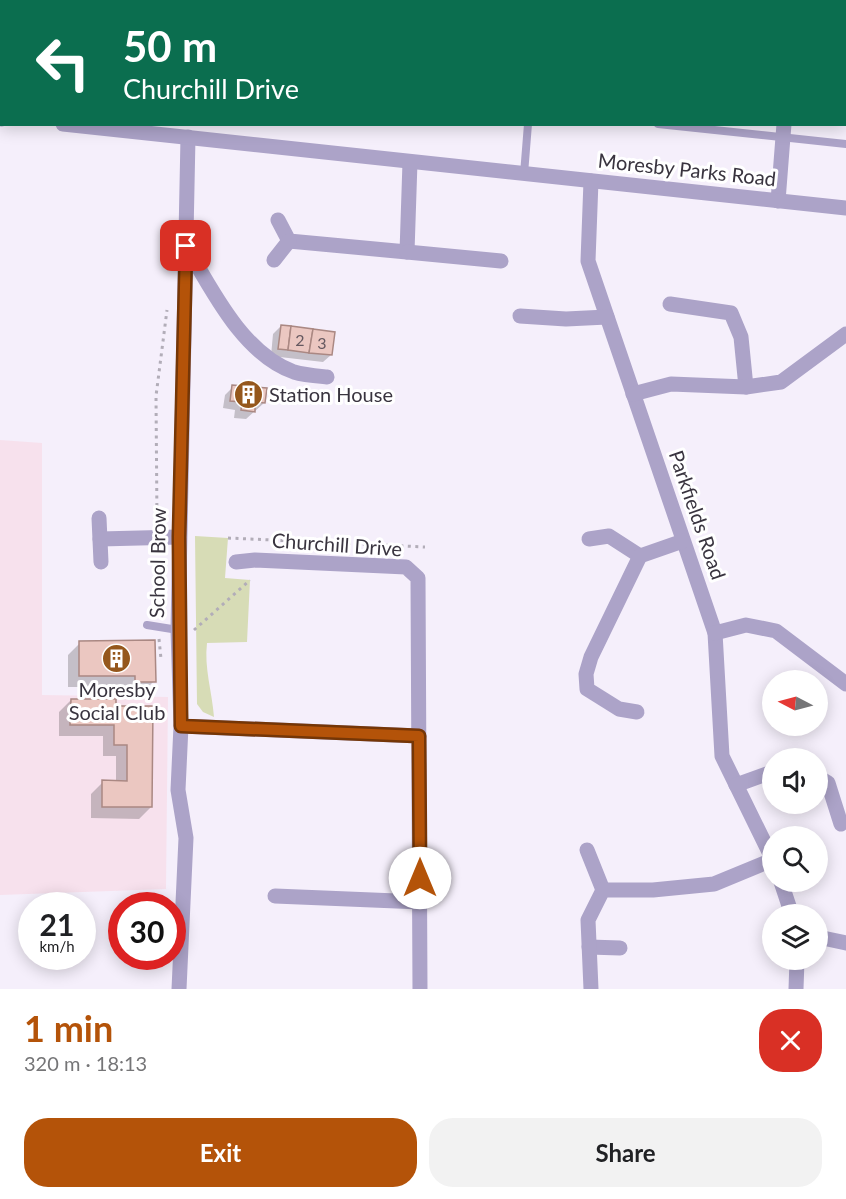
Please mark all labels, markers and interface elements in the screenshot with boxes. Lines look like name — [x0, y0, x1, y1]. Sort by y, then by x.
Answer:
text: 50 m — [123, 21, 217, 71]
icon: left — [24, 24, 102, 102]
text: Churchill Drive — [123, 72, 299, 105]
street label: Moresby Parks Road — [597, 148, 777, 190]
pin — [160, 220, 211, 271]
icon: arrive — [169, 229, 202, 262]
house number: 2 — [295, 330, 305, 349]
house number: 3 — [317, 333, 327, 352]
building icon: Station House — [232, 379, 264, 411]
place label: Station House — [269, 382, 393, 406]
street label: Parkfields Road — [665, 447, 731, 582]
street label: School Brow — [144, 507, 170, 618]
street label: Churchill Drive — [271, 527, 403, 561]
building icon: Moresby Social Club — [101, 643, 133, 675]
north arrow — [762, 670, 828, 736]
map controls — [762, 670, 828, 970]
place label: Moresby Social Club — [69, 677, 165, 724]
button: sound — [762, 748, 828, 814]
button: search — [762, 826, 828, 892]
position arrow — [388, 846, 452, 910]
speed limit sign: 30 — [108, 892, 186, 970]
button: layers — [762, 904, 828, 970]
text: 21 — [40, 906, 74, 942]
text: km/h — [39, 937, 75, 955]
text: 1 min — [24, 1006, 113, 1050]
button: close — [759, 1009, 822, 1072]
text: 320 m · 18:13 — [24, 1051, 147, 1075]
button: Exit — [24, 1118, 417, 1187]
button: Share — [429, 1118, 822, 1187]

